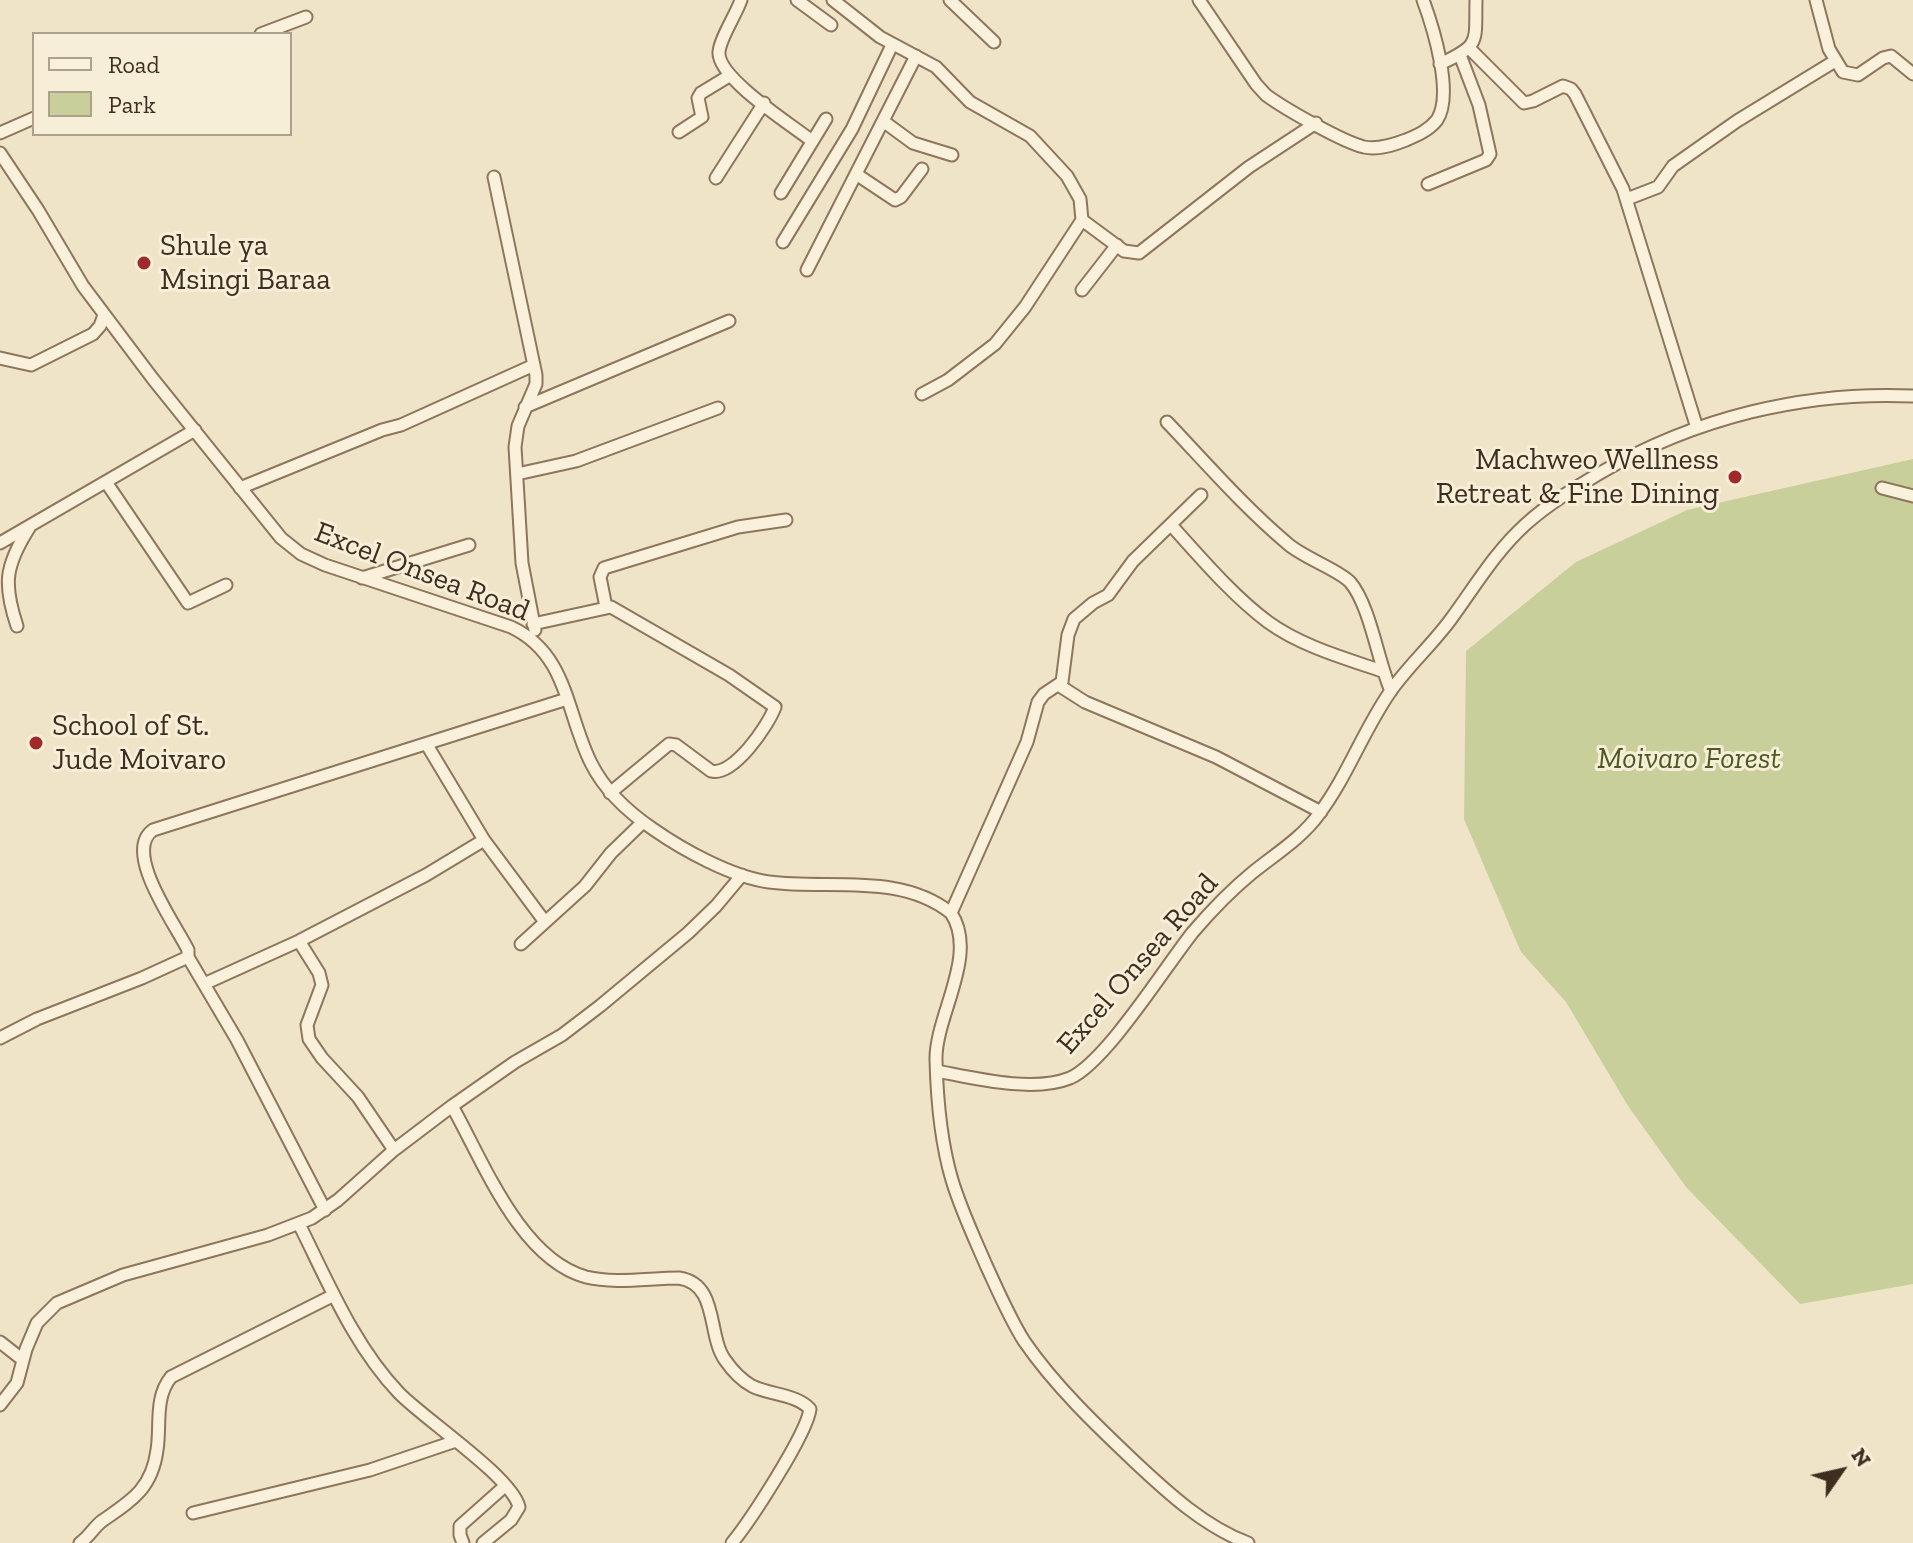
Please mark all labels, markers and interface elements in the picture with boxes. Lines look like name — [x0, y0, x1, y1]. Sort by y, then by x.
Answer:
legend — [32, 32, 292, 136]
text: Road — [108, 50, 160, 79]
text: Park — [108, 90, 156, 119]
place label: Shule ya Msingi Baraa — [160, 228, 331, 298]
marker: Shule ya Msingi Baraa — [135, 254, 153, 272]
place label: Machweo Wellness Retreat & Fine Dining — [1436, 442, 1719, 512]
marker: Machweo Wellness Retreat & Fine Dining — [1726, 468, 1744, 486]
street label: Excel Onsea Road — [309, 514, 535, 630]
place label: School of St. Jude Moivaro — [52, 708, 226, 778]
marker: School of St. Jude Moivaro — [27, 734, 45, 752]
park label: Moivaro Forest — [1597, 741, 1781, 777]
street label: Excel Onsea Road — [1050, 866, 1226, 1062]
north arrow — [1801, 1431, 1881, 1511]
text: N — [1845, 1443, 1877, 1472]

